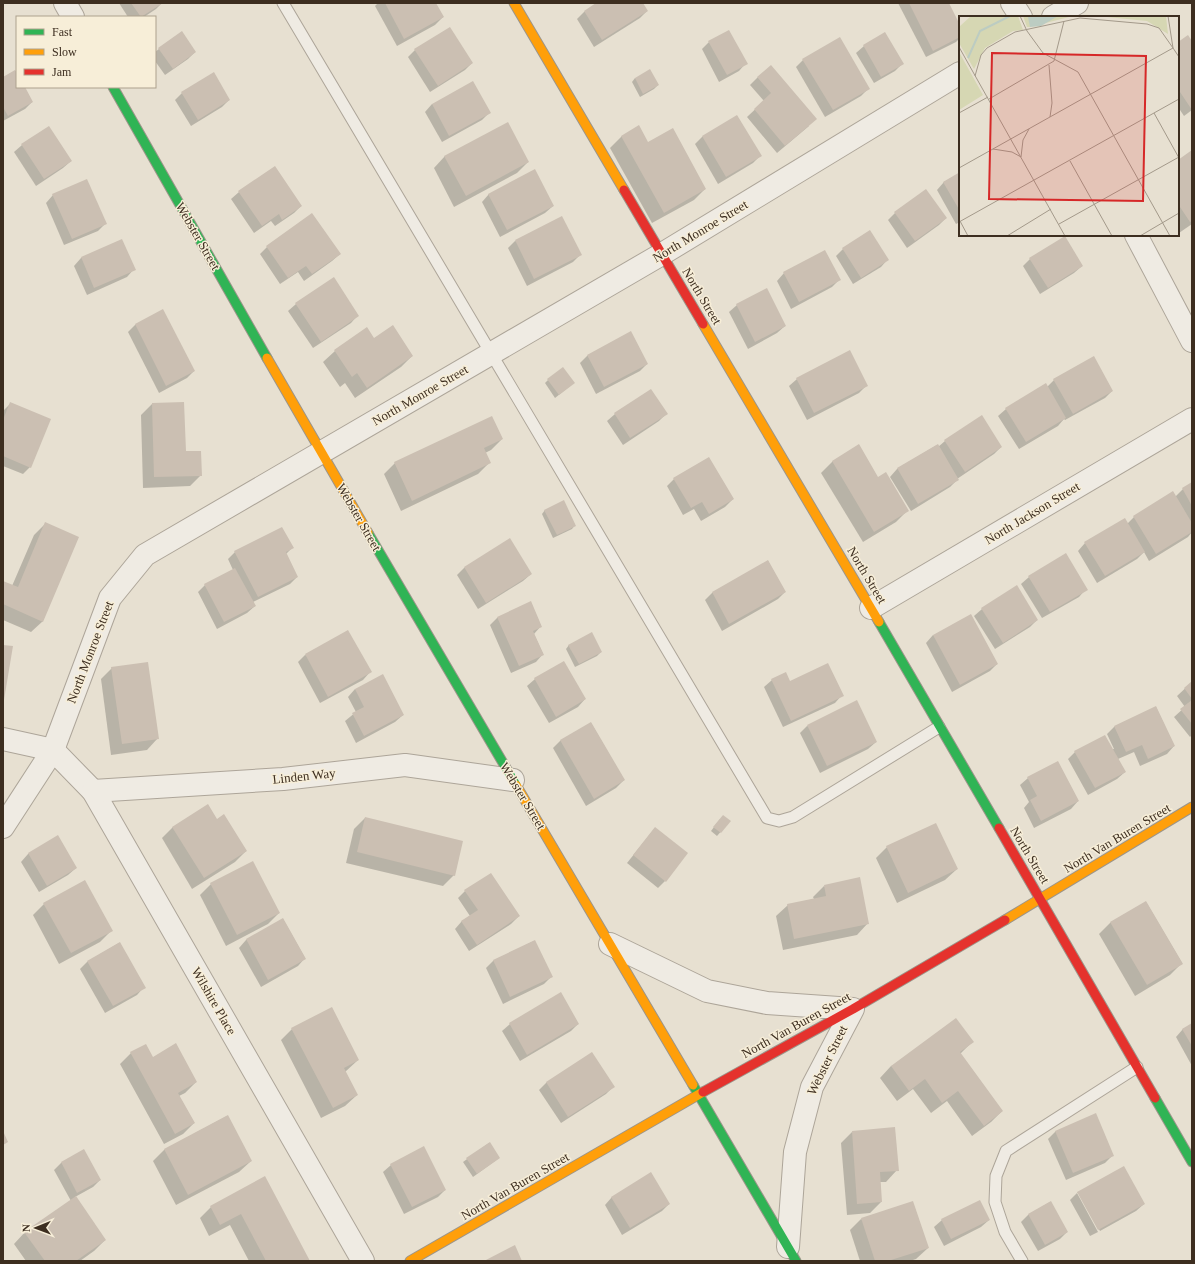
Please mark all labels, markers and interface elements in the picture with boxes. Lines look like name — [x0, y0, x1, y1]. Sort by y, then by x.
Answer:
legend — [16, 16, 156, 88]
inset map — [959, 16, 1179, 236]
text: Fast — [52, 25, 73, 39]
text: Slow — [52, 45, 77, 59]
text: Jam — [52, 65, 72, 79]
street label: North Monroe Street — [650, 196, 751, 265]
street label: Webster Street — [173, 199, 224, 273]
street label: North Street — [679, 265, 725, 328]
street label: North Monroe Street — [369, 361, 471, 429]
street label: North Jackson Street — [982, 478, 1083, 547]
street label: Webster Street — [334, 480, 385, 554]
street label: North Street — [844, 544, 890, 607]
street label: North Monroe Street — [64, 598, 117, 705]
street label: Webster Street — [497, 760, 549, 833]
street label: Linden Way — [272, 765, 337, 787]
street label: North Van Buren Street — [1061, 800, 1174, 876]
street label: North Street — [1007, 824, 1053, 887]
street label: Wilshire Place — [189, 964, 240, 1038]
street label: North Van Buren Street — [739, 989, 853, 1061]
street label: Webster Street — [804, 1022, 851, 1097]
street label: North Van Buren Street — [458, 1149, 572, 1223]
north arrow — [16, 1208, 56, 1248]
text: N — [20, 1224, 32, 1232]

